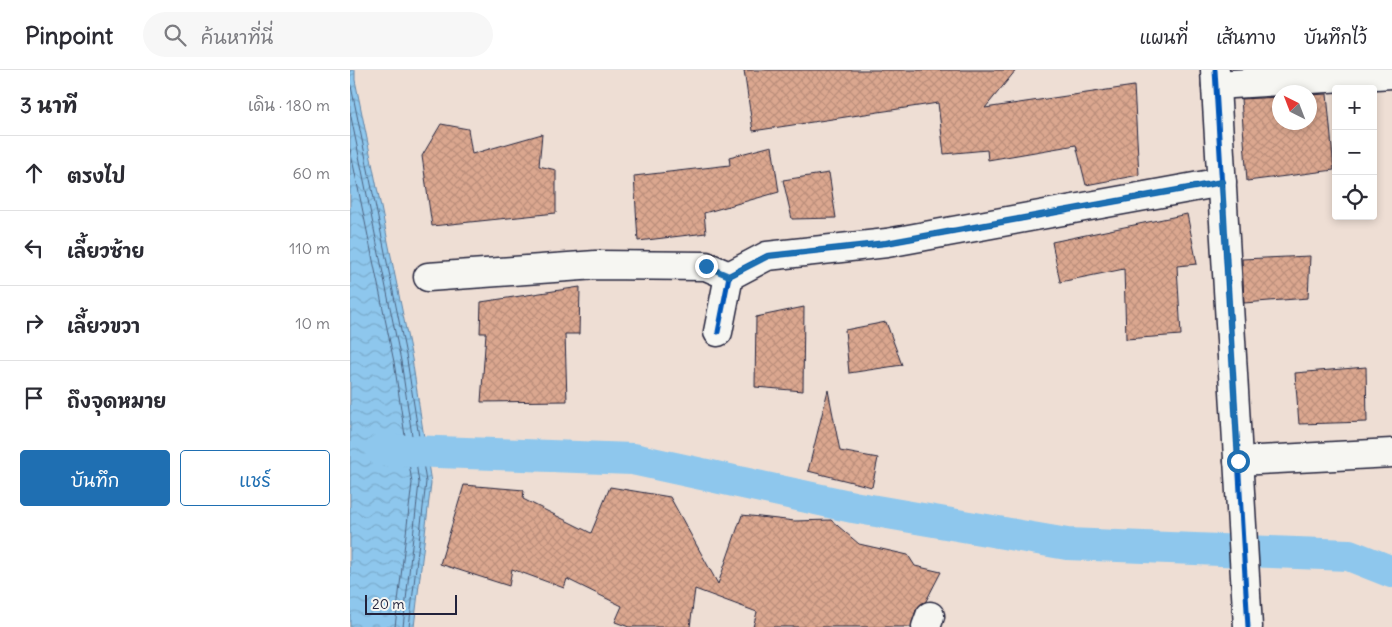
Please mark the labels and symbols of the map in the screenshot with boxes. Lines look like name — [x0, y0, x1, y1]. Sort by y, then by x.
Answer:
north arrow — [1272, 85, 1317, 130]
route end — [695, 255, 718, 278]
route start — [1227, 450, 1250, 473]
scale bar — [365, 592, 458, 615]

